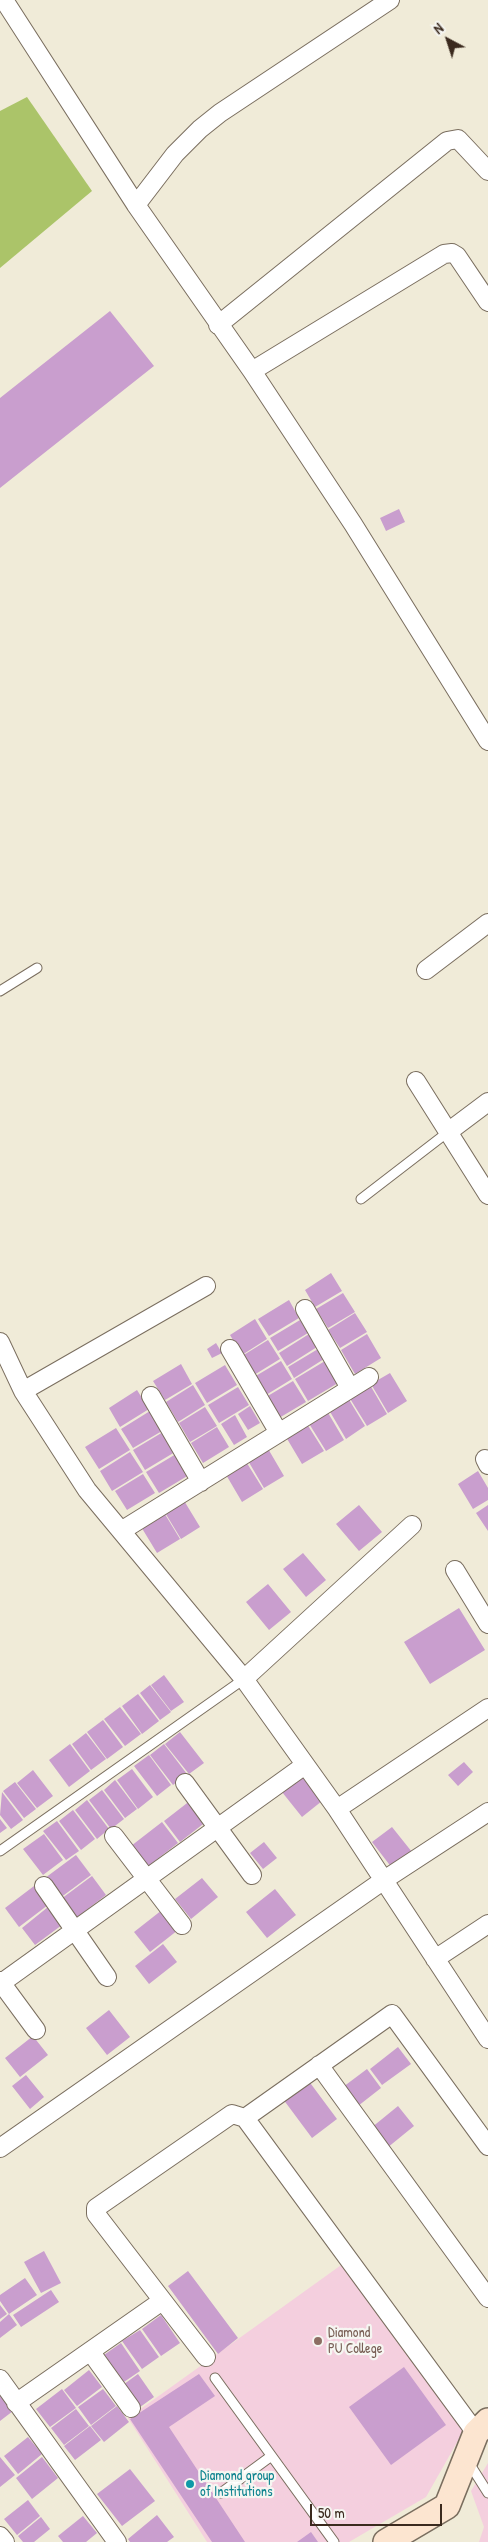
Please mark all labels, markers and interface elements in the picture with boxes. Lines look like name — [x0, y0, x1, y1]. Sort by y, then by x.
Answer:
north arrow — [423, 15, 473, 65]
text: N — [429, 18, 447, 38]
place label: Diamond PU College — [328, 2325, 382, 2358]
marker: Diamond PU College — [312, 2335, 324, 2347]
place label: Diamond group of Institutions — [200, 2468, 274, 2500]
marker: Diamond group of Institutions — [184, 2478, 196, 2490]
scale bar — [313, 2494, 446, 2526]
text: 50 m — [318, 2502, 345, 2523]

